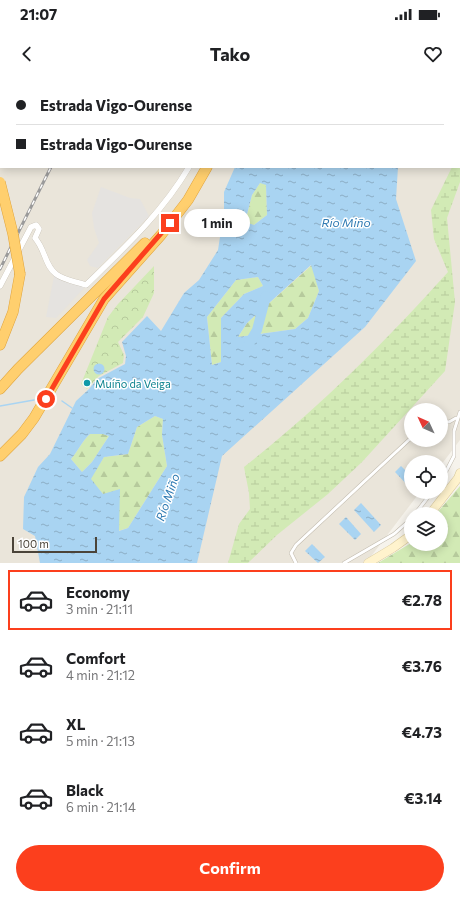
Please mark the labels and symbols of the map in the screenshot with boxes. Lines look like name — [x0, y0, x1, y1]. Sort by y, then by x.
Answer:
callout: 1 min — [184, 209, 250, 237]
route end — [161, 214, 179, 232]
water label: Río Miño — [321, 215, 371, 229]
place label: Muíño da Veiga — [95, 377, 171, 390]
marker: Muíño da Veiga — [82, 378, 92, 388]
route start — [37, 390, 55, 408]
north arrow — [404, 403, 448, 447]
water label: Río Miño — [152, 471, 182, 523]
scale bar — [12, 535, 97, 554]

